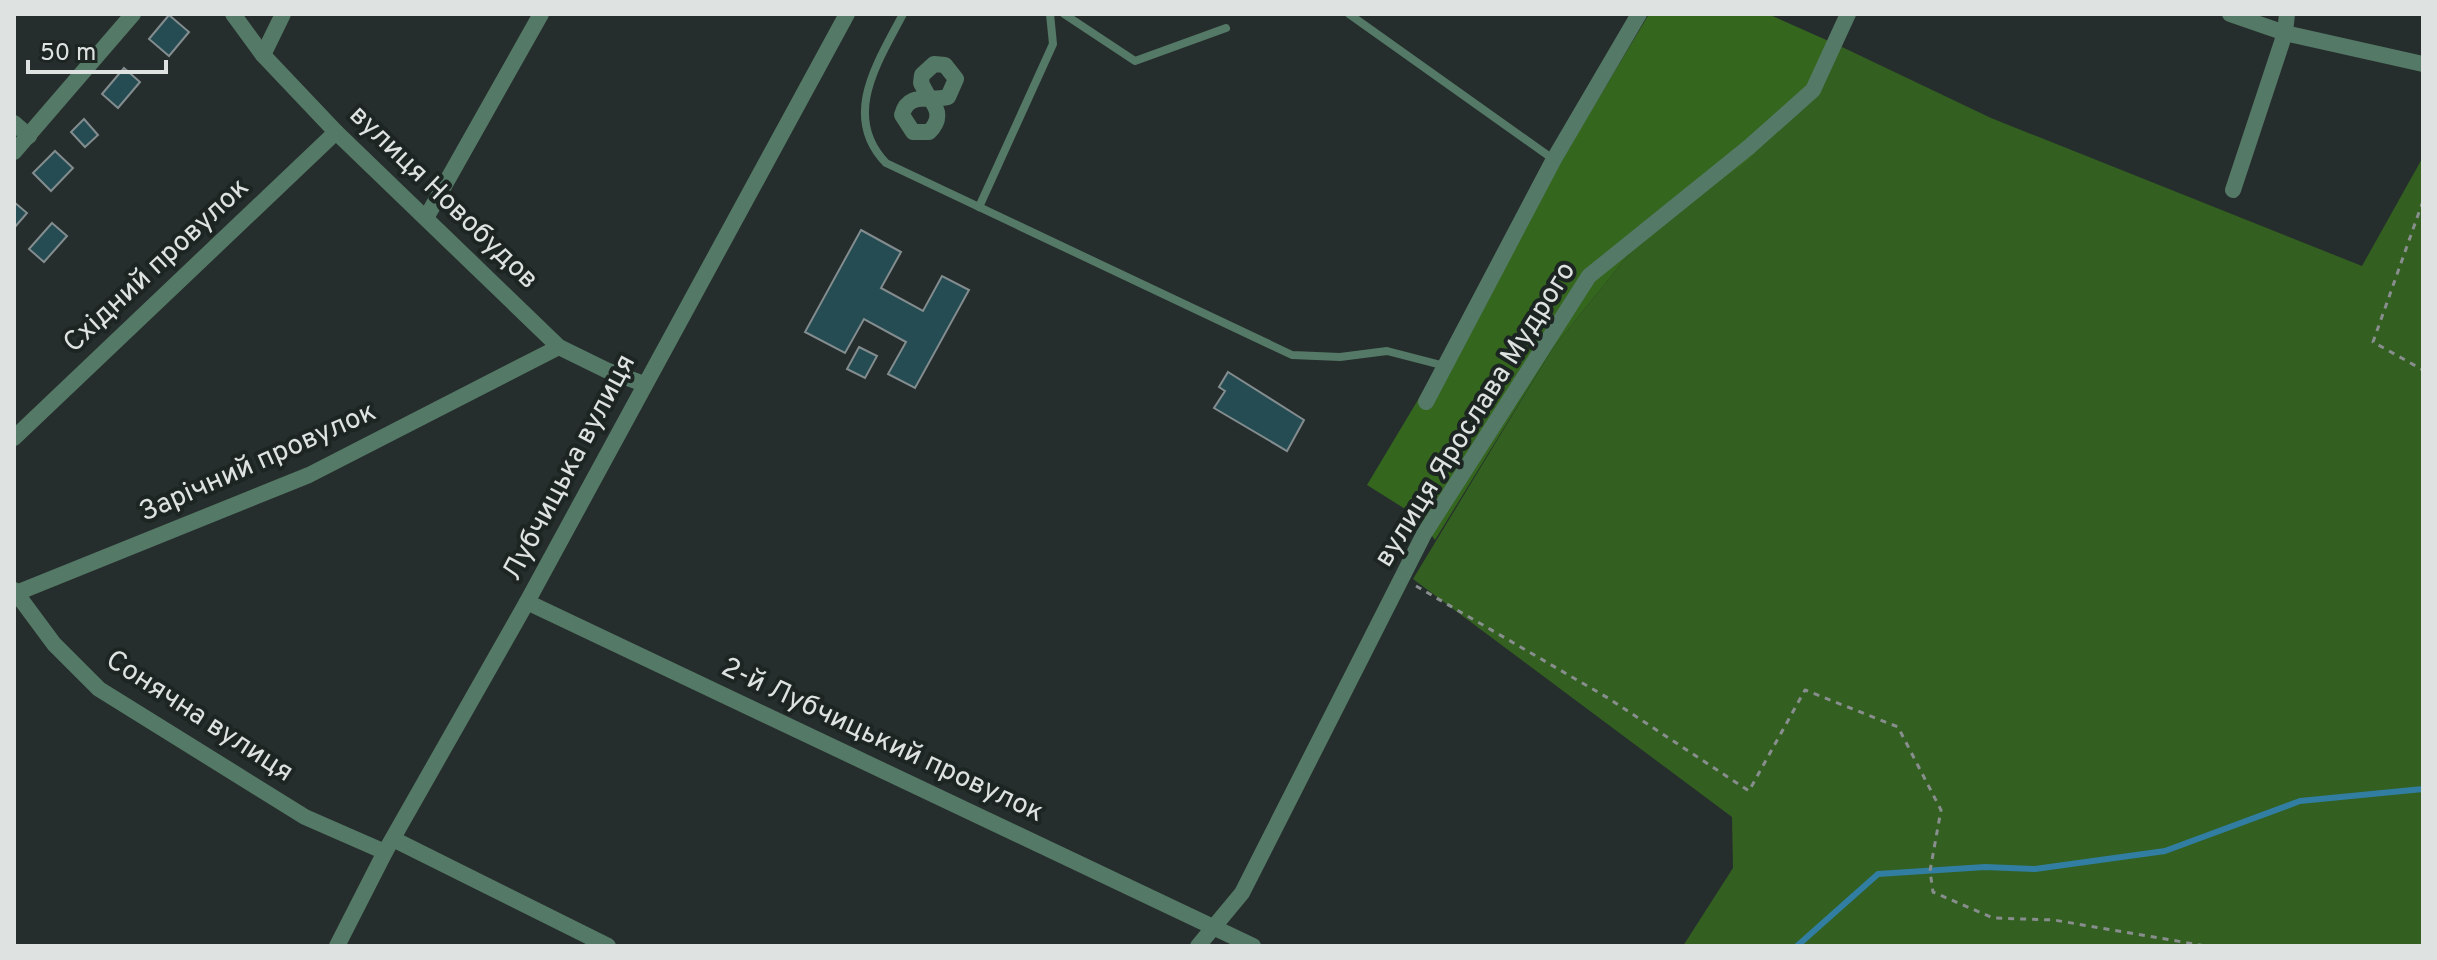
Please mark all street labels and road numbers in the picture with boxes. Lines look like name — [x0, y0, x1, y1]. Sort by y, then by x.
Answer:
street label: вулиця Новобудов — [341, 98, 545, 298]
street label: Східний провулок — [56, 171, 258, 361]
street label: вулиця Ярослава Мудрого — [1367, 256, 1585, 574]
street label: Лубчицька вулиця — [495, 349, 645, 587]
street label: Зарічний провулок — [134, 395, 382, 531]
street label: Сонячна вулиця — [98, 643, 300, 791]
street label: 2-й Лубчицький провулок — [715, 650, 1049, 832]

